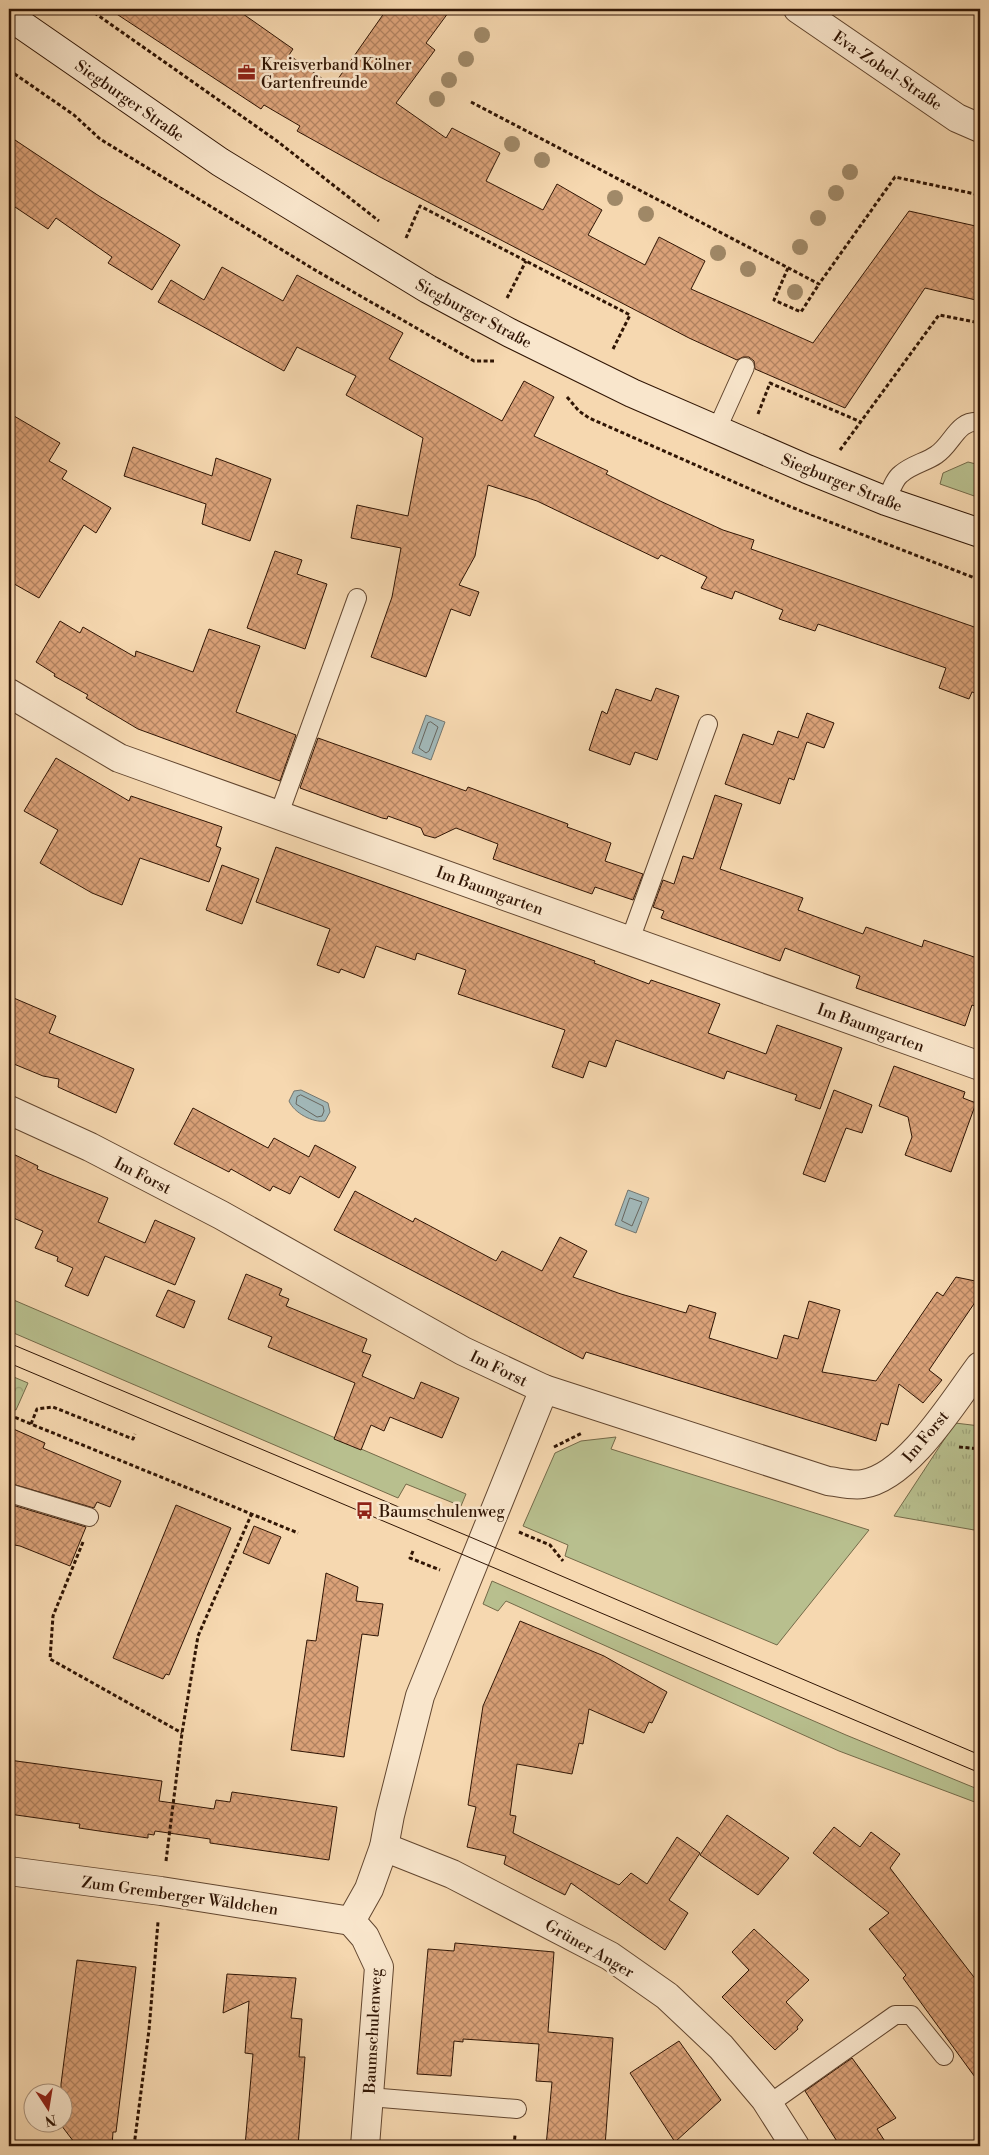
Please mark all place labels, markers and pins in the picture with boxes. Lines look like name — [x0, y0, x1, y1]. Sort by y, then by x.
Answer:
place label: Kreisverband Kölner Gartenfreunde — [261, 55, 412, 93]
office icon: Kreisverband Kölner Gartenfreunde — [237, 63, 257, 83]
bus stop icon: Baumschulenweg — [355, 1501, 375, 1521]
place label: Baumschulenweg — [378, 1502, 505, 1522]

